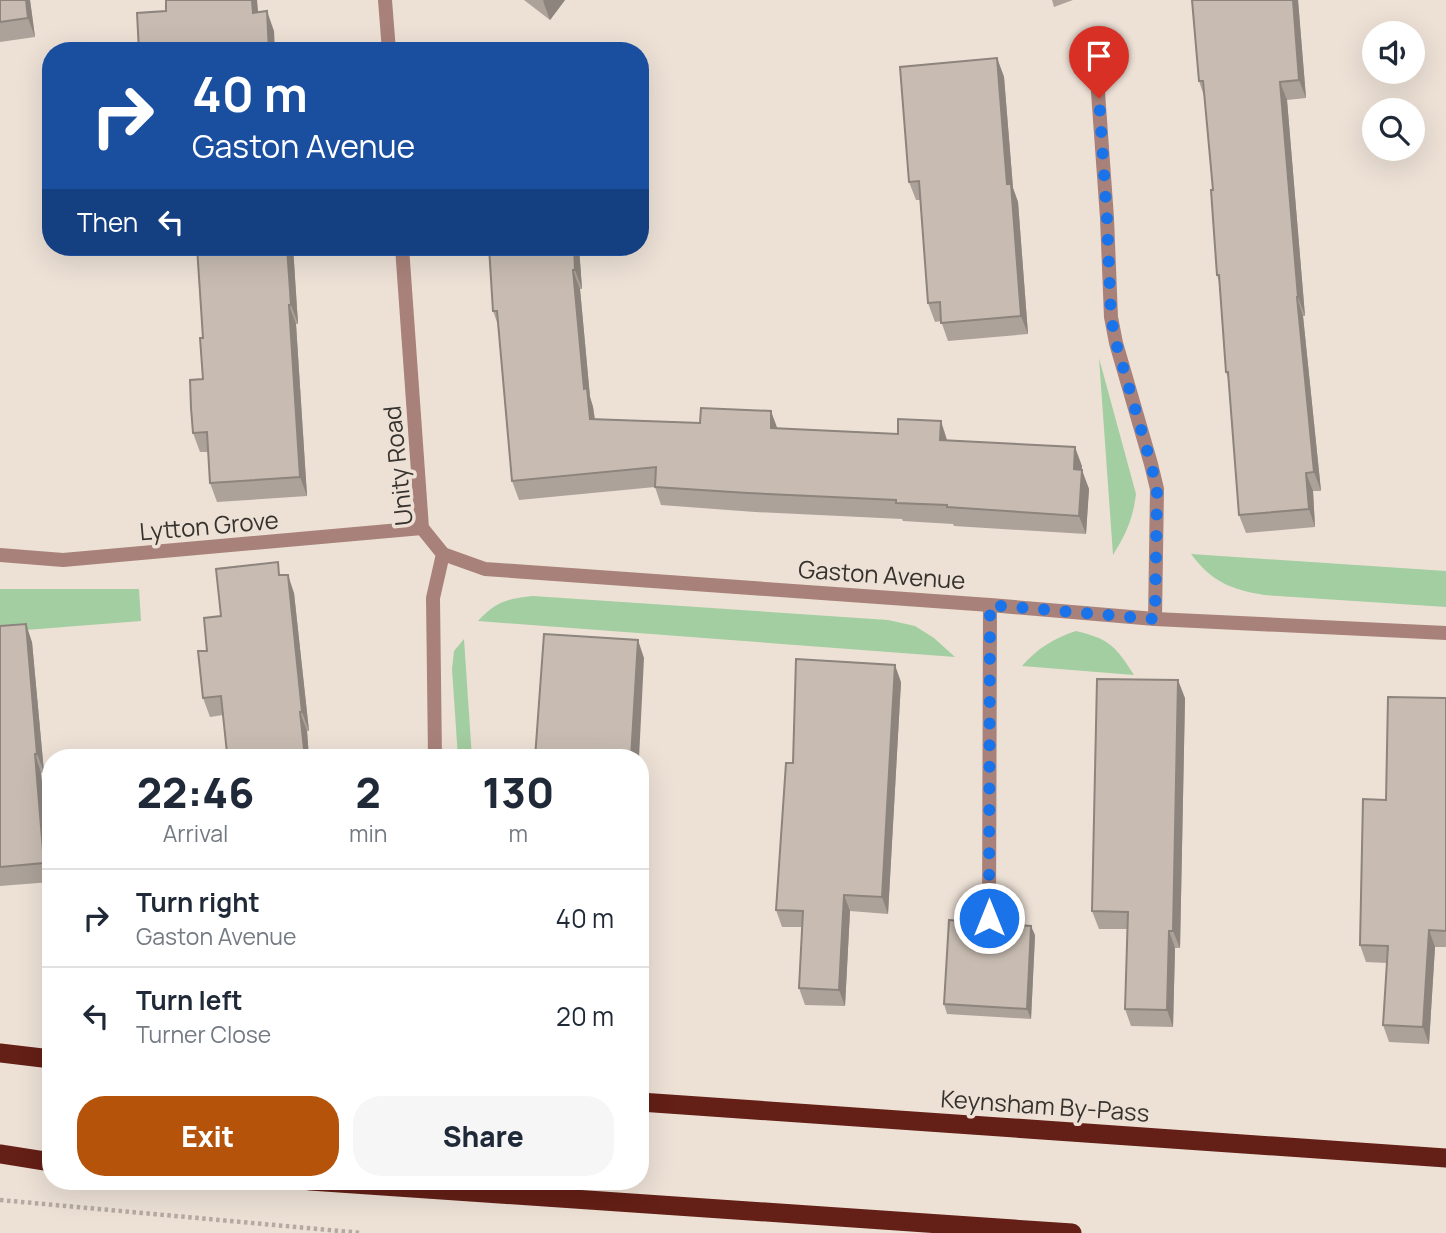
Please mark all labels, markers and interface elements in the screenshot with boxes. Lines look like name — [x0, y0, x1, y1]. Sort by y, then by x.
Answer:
map controls — [1362, 21, 1425, 161]
button: sound — [1362, 21, 1425, 84]
pin — [1069, 26, 1129, 98]
icon: arrive — [1080, 37, 1118, 75]
text: 40 m — [192, 60, 308, 127]
icon: right — [77, 70, 168, 161]
button: search — [1362, 98, 1425, 161]
text: Gaston Avenue — [192, 124, 415, 168]
icon: left — [152, 203, 190, 241]
text: Then — [77, 204, 138, 240]
street label: Unity Road — [374, 404, 420, 528]
street label: Lytton Grove — [138, 502, 280, 548]
street label: Gaston Avenue — [797, 552, 967, 596]
text: 22:46 — [137, 763, 254, 821]
text: 2 — [356, 763, 381, 821]
text: 130 — [482, 763, 554, 821]
text: Arrival — [163, 817, 228, 849]
text: min — [349, 817, 388, 849]
text: m — [509, 817, 528, 849]
position arrow — [952, 881, 1026, 955]
text: Turn right — [136, 884, 260, 920]
icon: right — [77, 899, 115, 937]
text: 40 m — [556, 900, 614, 936]
text: Gaston Avenue — [136, 920, 296, 952]
text: Turn left — [136, 982, 243, 1018]
icon: left — [77, 997, 115, 1035]
text: 20 m — [556, 998, 614, 1034]
text: Turner Close — [136, 1018, 271, 1050]
street label: Keynsham By-Pass — [939, 1081, 1151, 1129]
button: Exit — [77, 1096, 339, 1176]
button: Share — [353, 1096, 614, 1176]

